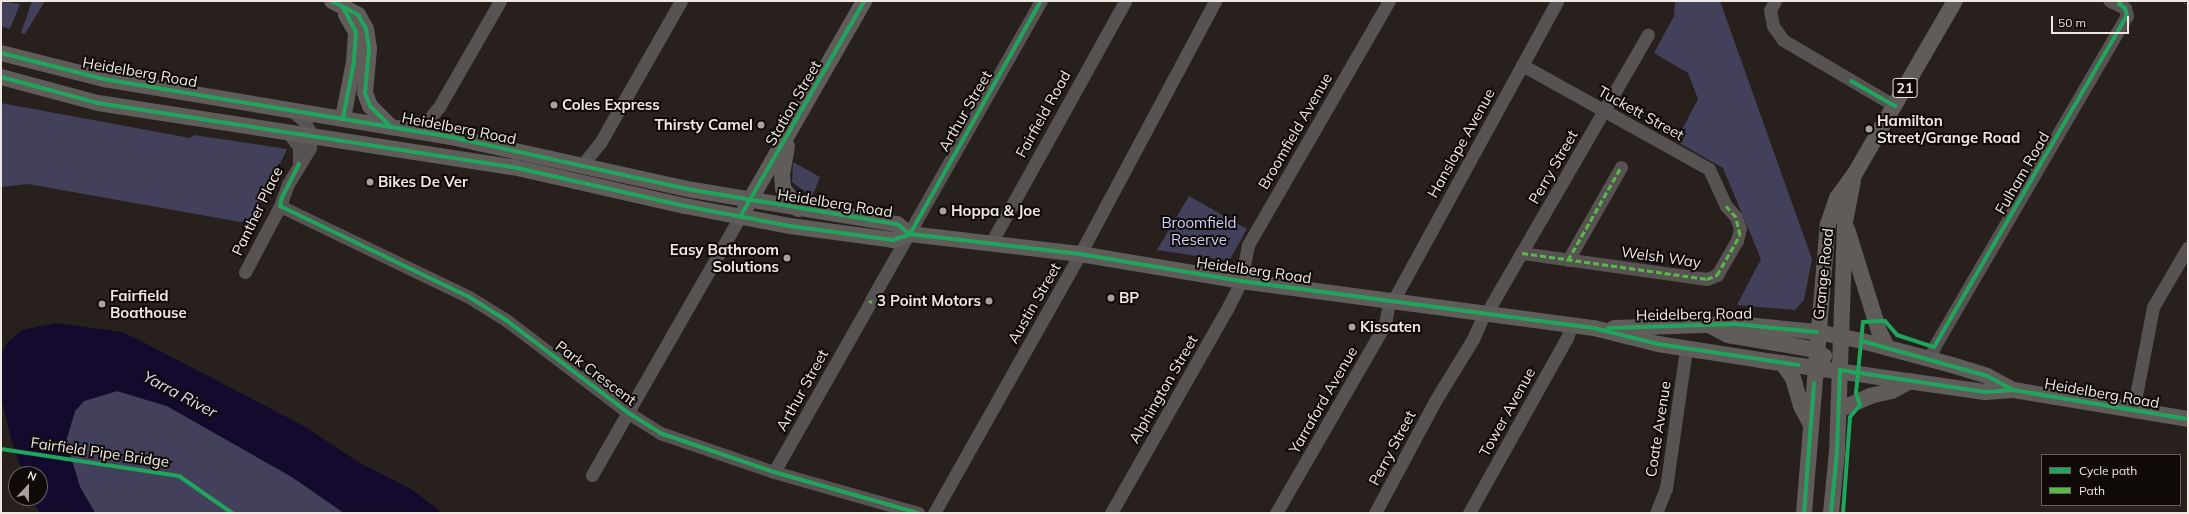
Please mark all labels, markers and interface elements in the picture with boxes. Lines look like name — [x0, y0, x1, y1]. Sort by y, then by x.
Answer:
scale bar — [2053, 8, 2131, 34]
text: 50 m — [2058, 15, 2086, 30]
street label: Heidelberg Road — [81, 53, 199, 91]
street label: Station Street — [761, 57, 825, 149]
street label: Arthur Street — [935, 67, 995, 155]
street label: Fairfield Road — [1012, 67, 1074, 161]
street label: Broomfield Avenue — [1254, 70, 1336, 192]
road number: 21 — [1892, 76, 1918, 100]
street label: Tuckett Street — [1595, 82, 1687, 144]
street label: Hanslope Avenue — [1424, 85, 1498, 201]
place label: Coles Express — [562, 96, 660, 114]
marker: Coles Express — [549, 100, 559, 110]
street label: Heidelberg Road — [400, 108, 518, 148]
place label: Hamilton Street/Grange Road — [1877, 111, 2020, 146]
place label: Thirsty Camel — [655, 116, 753, 134]
marker: Thirsty Camel — [756, 120, 766, 130]
marker: Hamilton Street/Grange Road — [1864, 124, 1874, 134]
street label: Perry Street — [1525, 127, 1581, 207]
street label: Fulham Road — [1991, 129, 2053, 217]
street label: Panther Place — [228, 164, 286, 258]
place label: Bikes De Ver — [378, 173, 468, 191]
marker: Bikes De Ver — [365, 177, 375, 187]
street label: Heidelberg Road — [776, 185, 894, 221]
place label: Hoppa & Joe — [951, 202, 1040, 220]
marker: Hoppa & Joe — [938, 206, 948, 216]
park label: Broomfield Reserve — [1161, 213, 1237, 248]
street label: Grange Road — [1809, 227, 1837, 321]
place label: Easy Bathroom Solutions — [670, 240, 779, 275]
street label: Welsh Way — [1620, 242, 1702, 272]
marker: Easy Bathroom Solutions — [782, 253, 792, 263]
street label: Heidelberg Road — [1195, 253, 1313, 287]
street label: Austin Street — [1004, 260, 1064, 346]
place label: Fairfield Boathouse — [110, 286, 187, 321]
place label: BP — [1119, 289, 1139, 307]
place label: 3 Point Motors — [877, 292, 981, 310]
marker: BP — [1106, 293, 1116, 303]
marker: 3 Point Motors — [984, 296, 994, 306]
marker: Fairfield Boathouse — [97, 299, 107, 309]
street label: Heidelberg Road — [1636, 304, 1752, 324]
place label: Kissaten — [1360, 318, 1421, 336]
marker: Kissaten — [1347, 322, 1357, 332]
street label: Alphington Street — [1125, 332, 1201, 446]
street label: Park Crescent — [552, 337, 640, 409]
street label: Yarraford Avenue — [1285, 343, 1361, 457]
street label: Arthur Street — [772, 346, 832, 434]
street label: Tower Avenue — [1475, 364, 1539, 460]
water label: Yarra River — [140, 366, 220, 422]
street label: Heidelberg Road — [2043, 374, 2161, 412]
street label: Coate Avenue — [1642, 380, 1674, 478]
street label: Perry Street — [1365, 407, 1419, 489]
street label: Fairfield Pipe Bridge — [30, 433, 170, 471]
legend — [2041, 454, 2181, 506]
text: Cycle path — [2079, 463, 2137, 478]
north arrow — [8, 466, 48, 506]
text: N — [26, 468, 39, 484]
text: Path — [2079, 483, 2105, 498]

